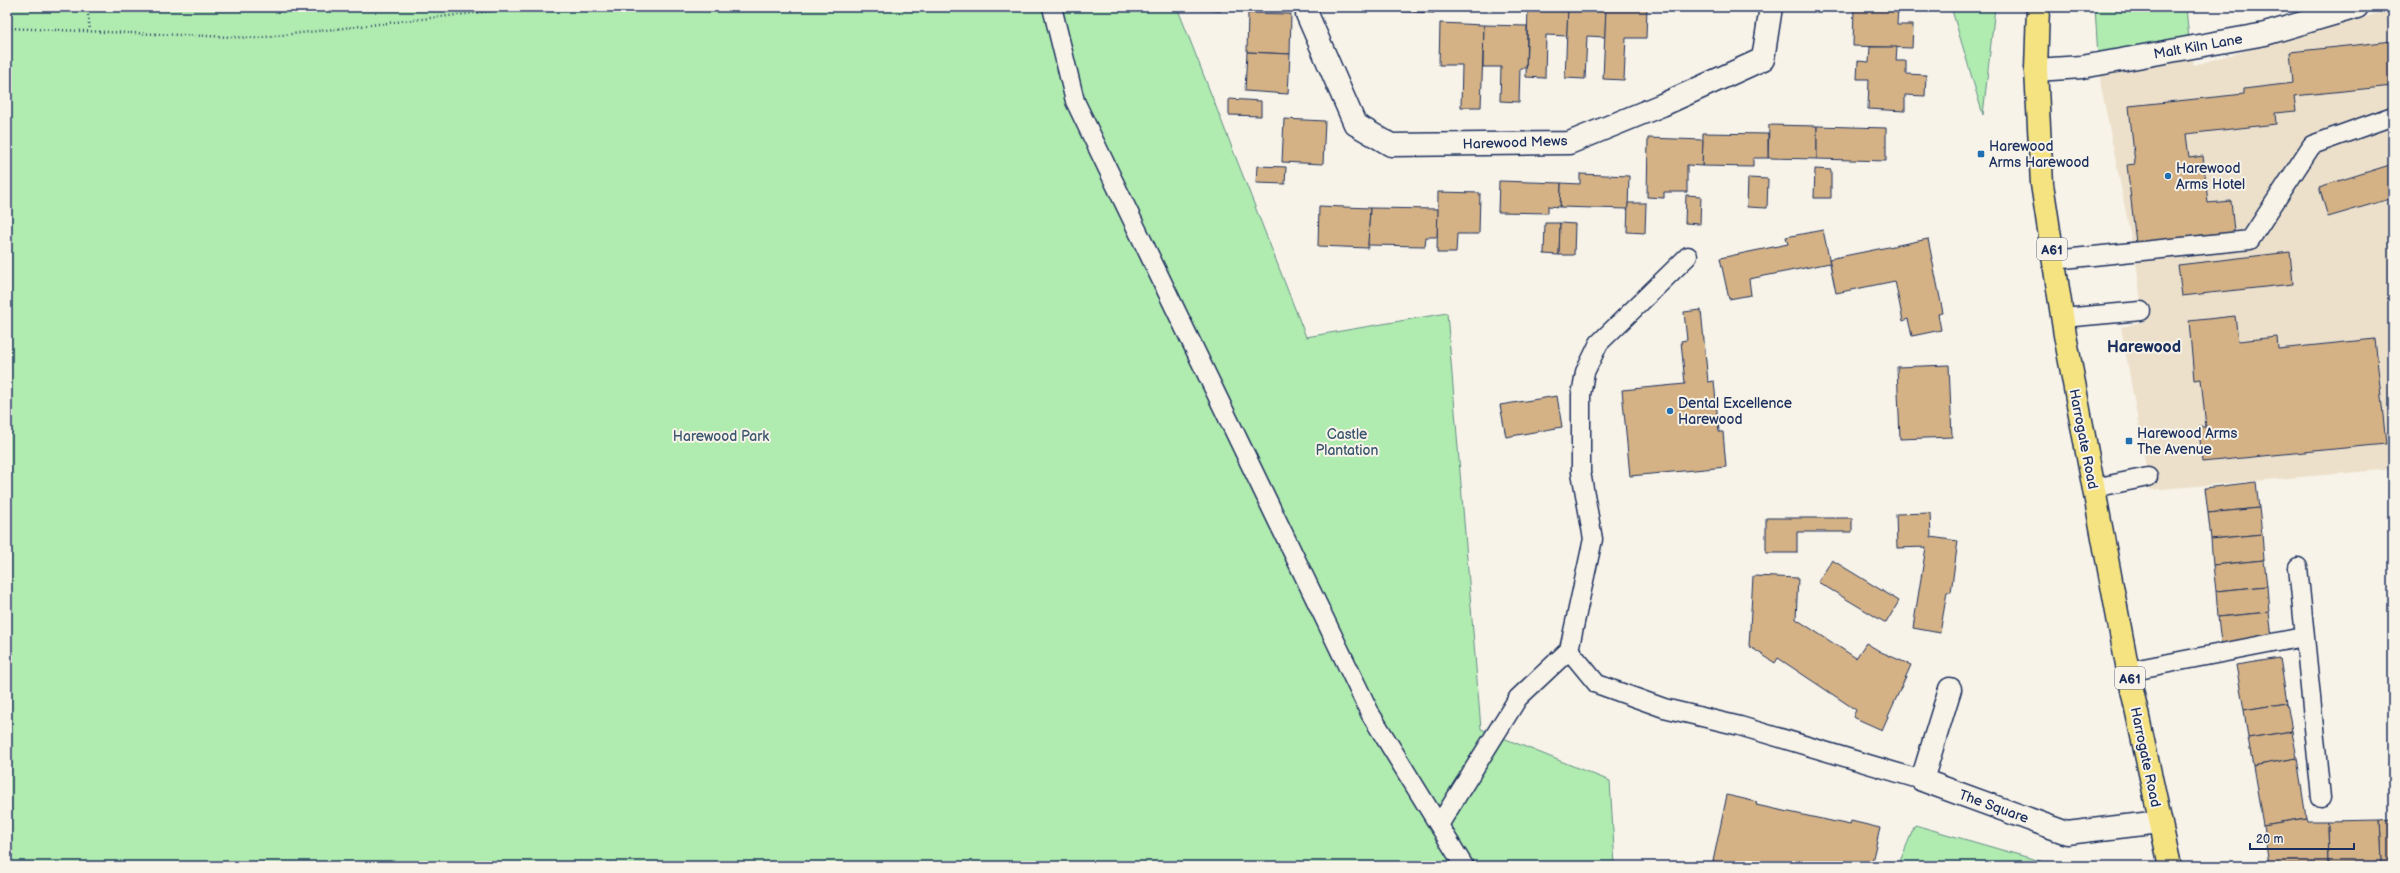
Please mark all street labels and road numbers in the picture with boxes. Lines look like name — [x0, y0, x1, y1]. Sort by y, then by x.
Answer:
street label: Malt Kiln Lane — [2152, 30, 2244, 63]
street label: Harewood Mews — [1462, 132, 1568, 153]
road number: A61 — [2037, 238, 2067, 260]
street label: Harrogate Road — [2065, 388, 2102, 491]
road number: A61 — [2115, 667, 2145, 689]
street label: Harrogate Road — [2127, 706, 2164, 809]
street label: The Square — [1957, 786, 2031, 827]

